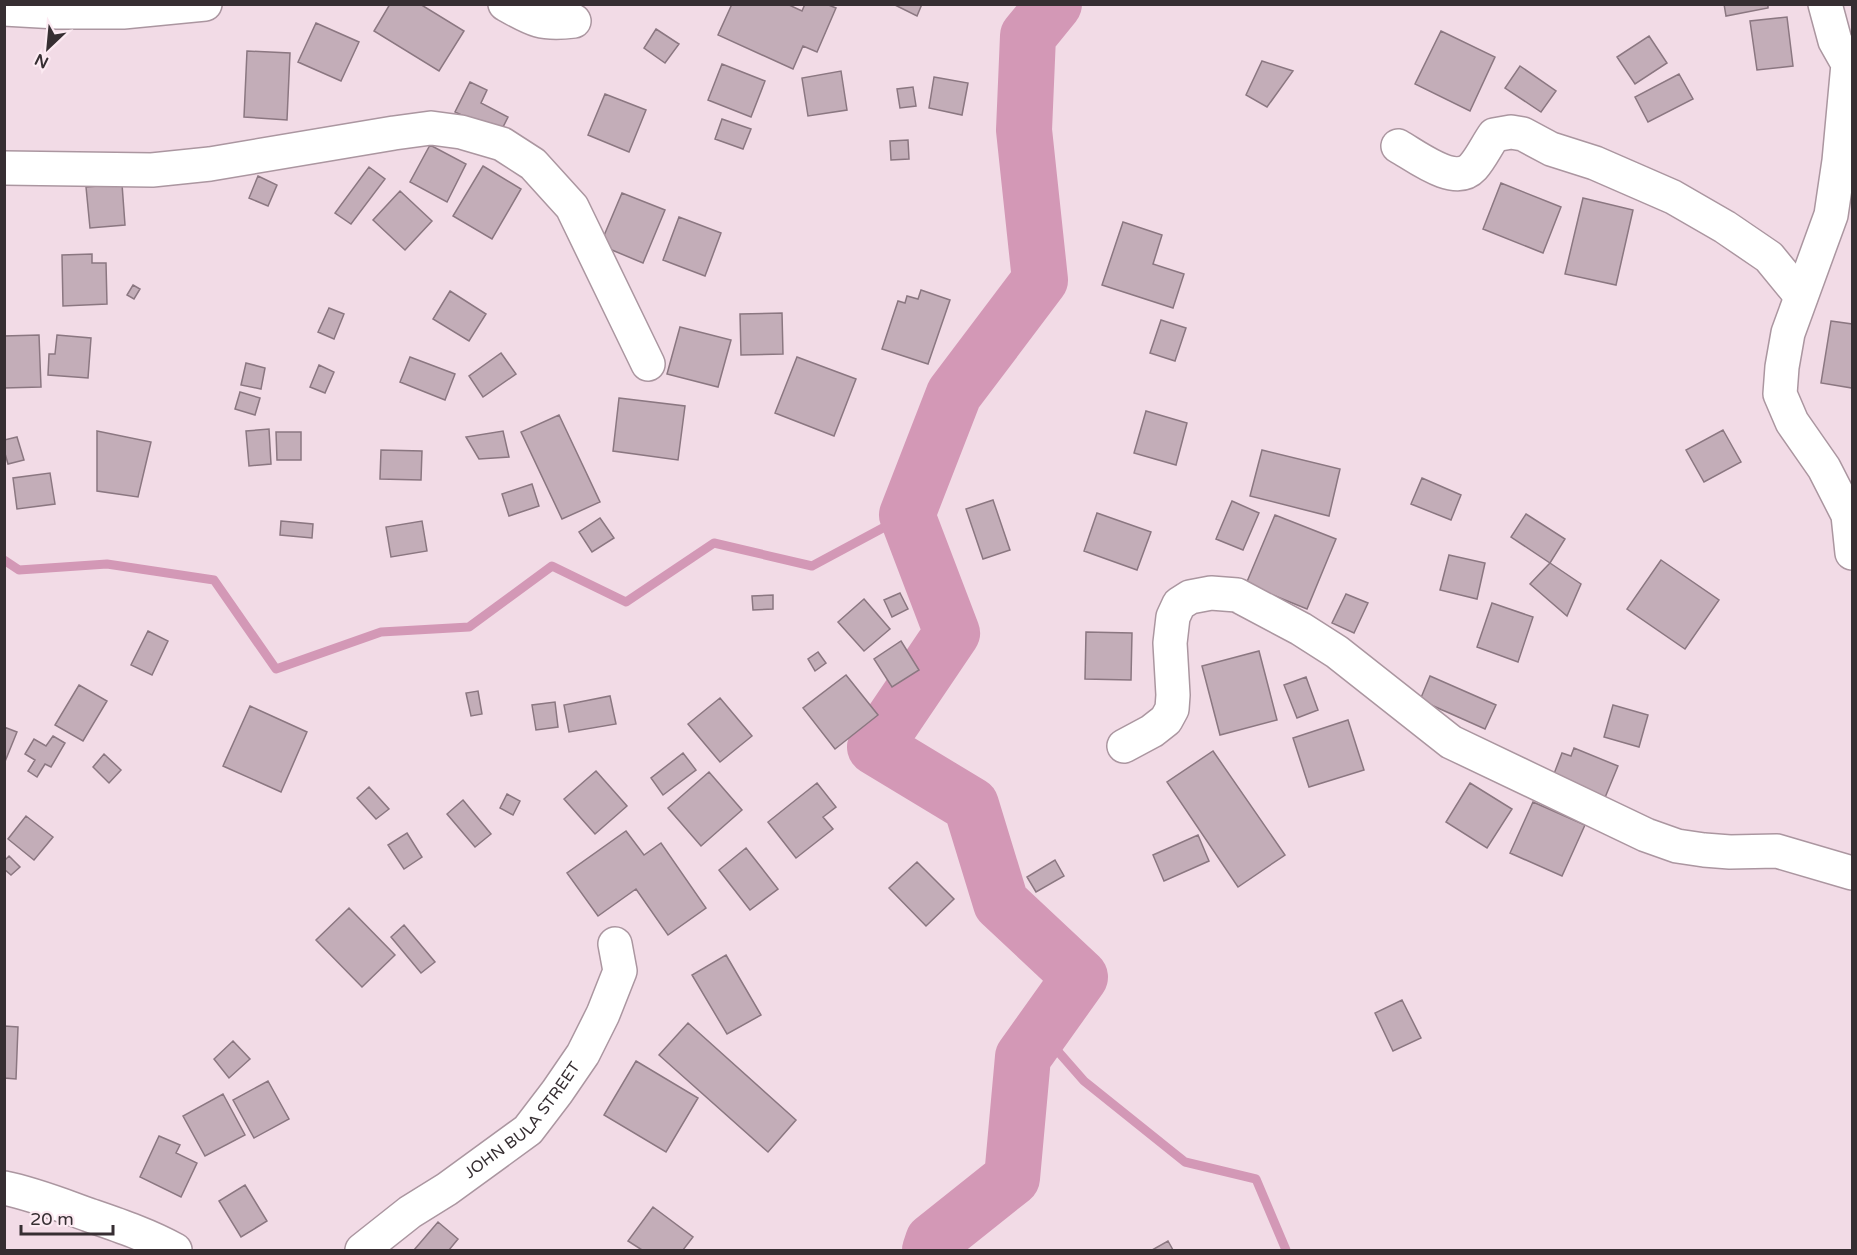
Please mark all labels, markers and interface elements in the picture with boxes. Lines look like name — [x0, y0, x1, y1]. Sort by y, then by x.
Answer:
north arrow — [18, 18, 78, 78]
text: N — [32, 49, 52, 72]
street label: JOHN BULA STREET — [461, 1058, 585, 1183]
scale bar — [21, 1198, 112, 1236]
text: 20 m — [30, 1208, 74, 1230]

